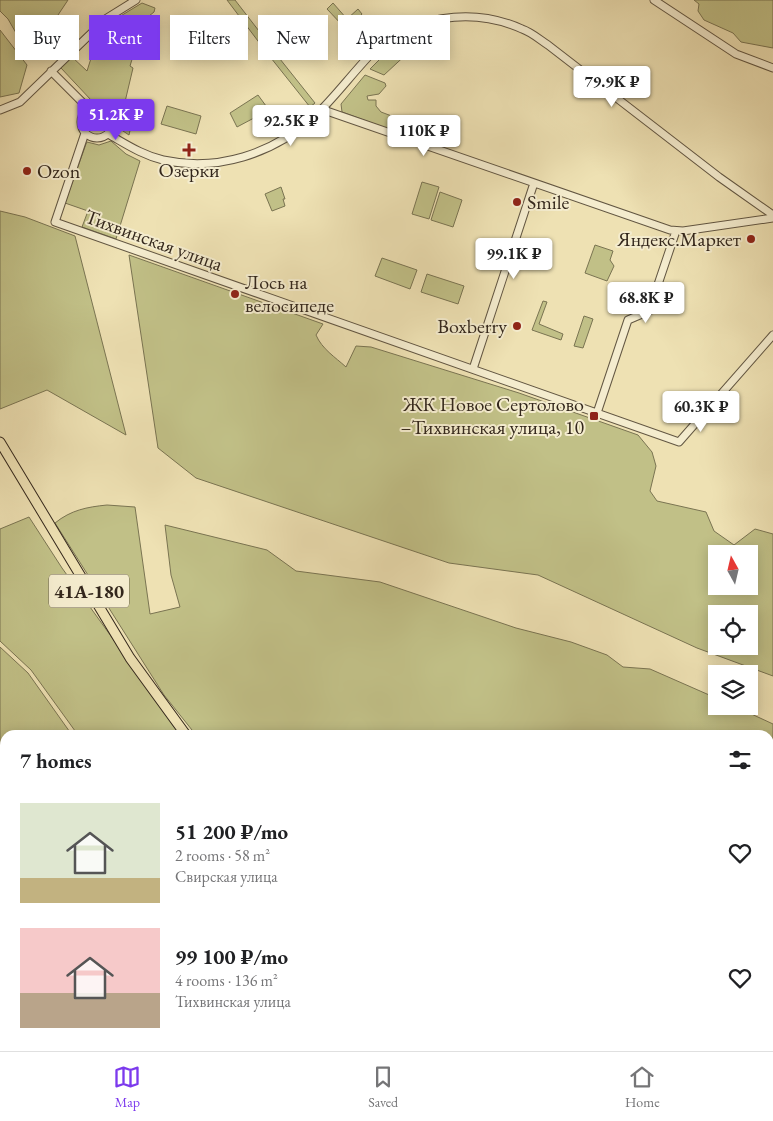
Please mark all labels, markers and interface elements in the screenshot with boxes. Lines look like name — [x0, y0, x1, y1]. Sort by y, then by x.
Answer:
chip: Buy — [15, 15, 79, 60]
chip: Rent — [89, 15, 160, 60]
chip: Filters — [170, 15, 248, 60]
chip: New — [258, 15, 328, 60]
chip: Apartment — [338, 15, 450, 60]
pin: 79.9K ₽ — [566, 66, 658, 108]
text: 79.9K ₽ — [584, 71, 640, 92]
pin: 51.2K ₽ — [70, 98, 162, 141]
text: 51.2K ₽ — [88, 104, 144, 125]
pin: 92.5K ₽ — [245, 104, 337, 147]
text: 92.5K ₽ — [263, 110, 319, 131]
pin: 110K ₽ — [383, 114, 465, 157]
text: 110K ₽ — [398, 120, 450, 141]
marker: Озерки — [183, 144, 195, 156]
place label: Озерки — [158, 157, 220, 183]
place label: Ozon — [37, 158, 81, 184]
marker: Ozon — [21, 165, 33, 177]
place label: Smile — [527, 189, 570, 215]
marker: Smile — [511, 196, 523, 208]
street label: Тихвинская улица — [82, 203, 226, 277]
place label: Яндекс.Маркет — [616, 226, 741, 252]
marker: Яндекс.Маркет — [745, 233, 757, 245]
pin: 99.1K ₽ — [468, 238, 560, 280]
text: 99.1K ₽ — [486, 243, 542, 264]
place label: Лось на велосипеде — [245, 269, 334, 318]
pin: 68.8K ₽ — [600, 282, 692, 324]
text: 68.8K ₽ — [618, 287, 674, 308]
marker: Лось на велосипеде — [229, 288, 241, 300]
place label: Boxberry — [437, 313, 507, 339]
marker: Boxberry — [511, 320, 523, 332]
pin: 60.3K ₽ — [655, 390, 747, 433]
place label: ЖК Новое Сертолово –Тихвинская улица, 10 — [400, 391, 584, 440]
text: 60.3K ₽ — [673, 396, 729, 417]
marker: ЖК Новое Сертолово –Тихвинская улица, 10 — [588, 410, 600, 422]
north arrow — [708, 545, 758, 595]
map controls — [708, 545, 758, 715]
road number: 41А-180 — [49, 574, 129, 608]
button: locate — [708, 605, 758, 655]
button: layers — [708, 665, 758, 715]
icon: filters — [726, 746, 754, 774]
text: 7 homes — [20, 747, 92, 774]
text: 51 200 ₽/mo — [175, 818, 288, 845]
icon: home — [60, 823, 120, 883]
icon: heart — [726, 839, 754, 867]
text: 2 rooms · 58 m² — [175, 845, 270, 866]
text: Свирская улица — [175, 866, 278, 887]
text: 99 100 ₽/mo — [175, 943, 288, 970]
icon: home — [60, 948, 120, 1008]
icon: heart — [726, 964, 754, 992]
text: 4 rooms · 136 m² — [175, 970, 278, 991]
text: Тихвинская улица — [175, 991, 291, 1012]
tab: Map — [113, 1063, 141, 1111]
tab: Saved — [368, 1063, 398, 1111]
tab: Home — [625, 1063, 660, 1111]

